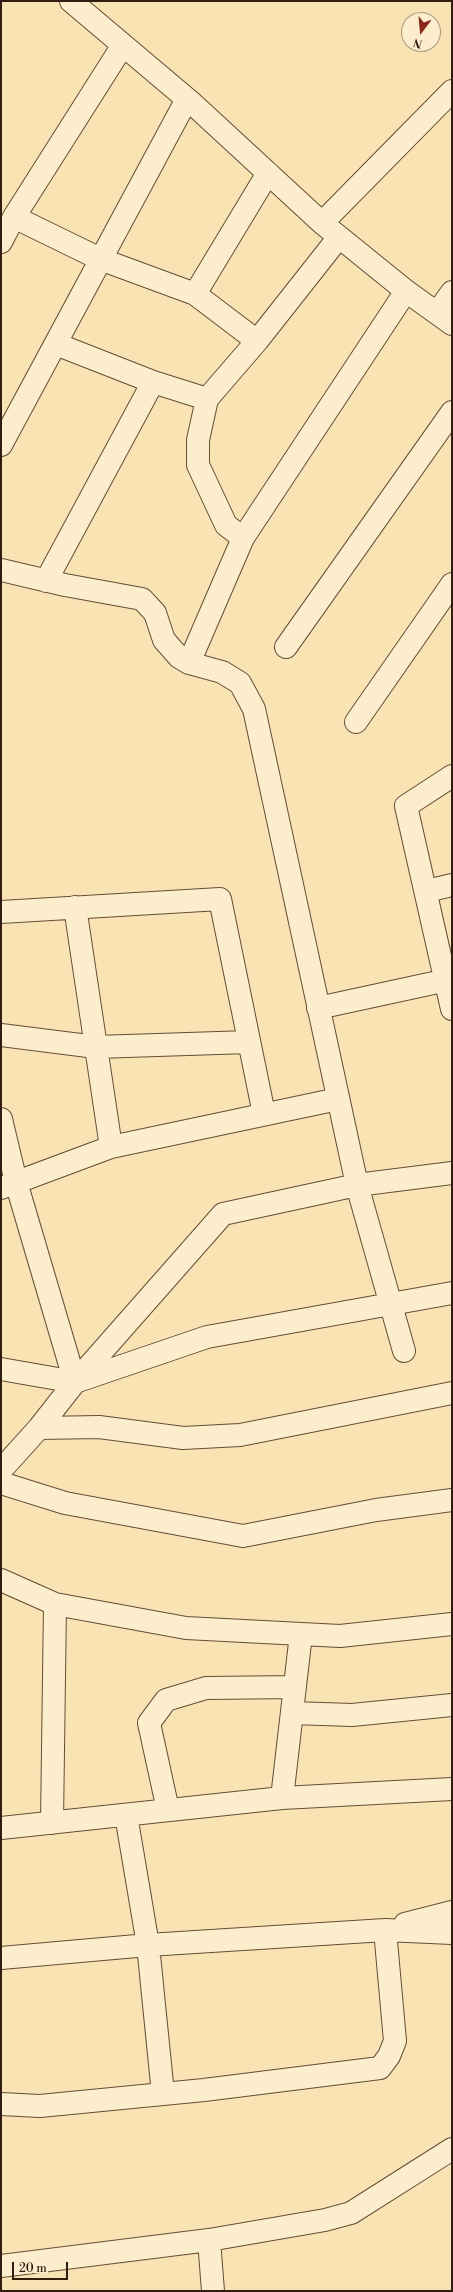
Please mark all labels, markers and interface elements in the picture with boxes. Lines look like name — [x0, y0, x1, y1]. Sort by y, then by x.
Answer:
north arrow — [401, 12, 441, 52]
text: N — [412, 35, 424, 51]
scale bar — [14, 2254, 70, 2280]
text: 20 m — [19, 2261, 47, 2276]

